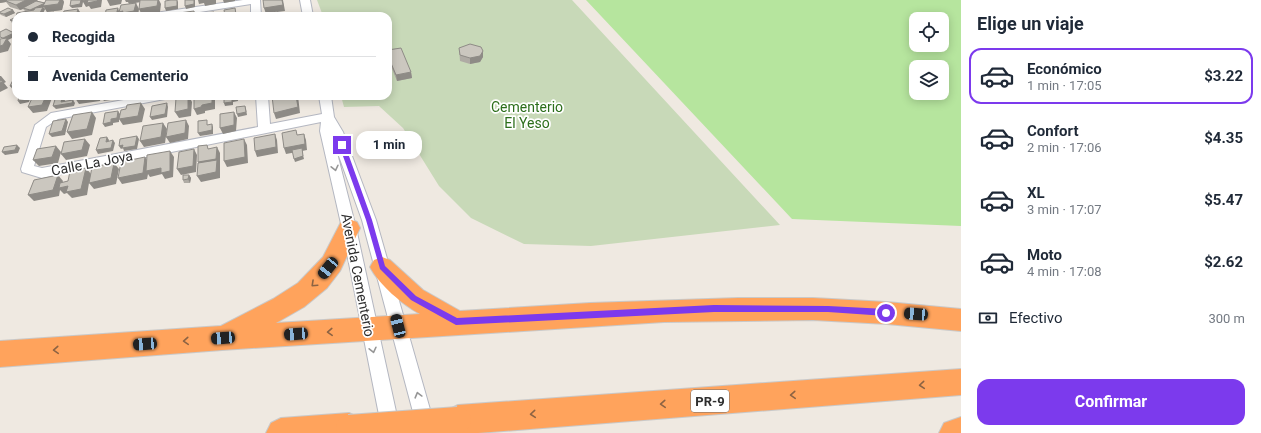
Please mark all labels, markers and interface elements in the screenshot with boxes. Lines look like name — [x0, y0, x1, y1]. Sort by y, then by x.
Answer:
map controls — [909, 12, 949, 100]
button: locate — [909, 12, 949, 52]
text: Elige un viaje — [977, 13, 1084, 34]
text: Recogida — [52, 28, 115, 46]
icon: car — [979, 58, 1015, 94]
button: layers — [909, 60, 949, 100]
text: Económico — [1027, 60, 1102, 78]
text: Avenida Cementerio — [52, 67, 188, 85]
text: $3.22 — [1204, 67, 1243, 85]
text: 1 min · 17:05 — [1027, 78, 1102, 93]
park label: Cementerio El Yeso — [491, 99, 563, 131]
icon: car — [979, 120, 1015, 156]
text: Confort — [1027, 122, 1078, 140]
text: $4.35 — [1204, 129, 1243, 147]
callout: 1 min — [356, 131, 422, 159]
route end — [333, 136, 351, 154]
text: 1 min — [373, 137, 405, 152]
text: 2 min · 17:06 — [1027, 140, 1102, 155]
street label: Calle La Joya — [50, 147, 134, 179]
one-way arrow — [330, 165, 339, 172]
icon: car — [979, 182, 1015, 218]
text: XL — [1027, 184, 1045, 202]
text: $5.47 — [1204, 191, 1243, 209]
text: 3 min · 17:07 — [1027, 202, 1102, 217]
street label: Avenida Cementerio — [338, 212, 378, 338]
icon: car — [979, 244, 1015, 280]
text: Moto — [1027, 246, 1062, 264]
text: $2.62 — [1204, 253, 1243, 271]
car — [316, 255, 340, 281]
text: 4 min · 17:08 — [1027, 264, 1102, 279]
one-way arrow — [311, 279, 319, 287]
route start — [877, 304, 895, 322]
car — [904, 307, 928, 321]
icon: cash — [977, 307, 999, 329]
text: Efectivo — [1009, 309, 1063, 327]
text: 300 m — [1208, 311, 1245, 326]
car — [389, 313, 407, 339]
car — [284, 327, 308, 341]
one-way arrow — [327, 328, 333, 337]
car — [211, 331, 235, 345]
car — [133, 337, 157, 351]
one-way arrow — [183, 337, 189, 346]
one-way arrow — [53, 346, 59, 355]
one-way arrow — [369, 347, 377, 354]
button: Confirmar — [977, 379, 1245, 425]
one-way arrow — [919, 380, 925, 389]
road number: PR-9 — [691, 390, 729, 412]
one-way arrow — [790, 390, 796, 399]
one-way arrow — [414, 392, 423, 399]
one-way arrow — [660, 400, 666, 409]
one-way arrow — [530, 410, 536, 419]

